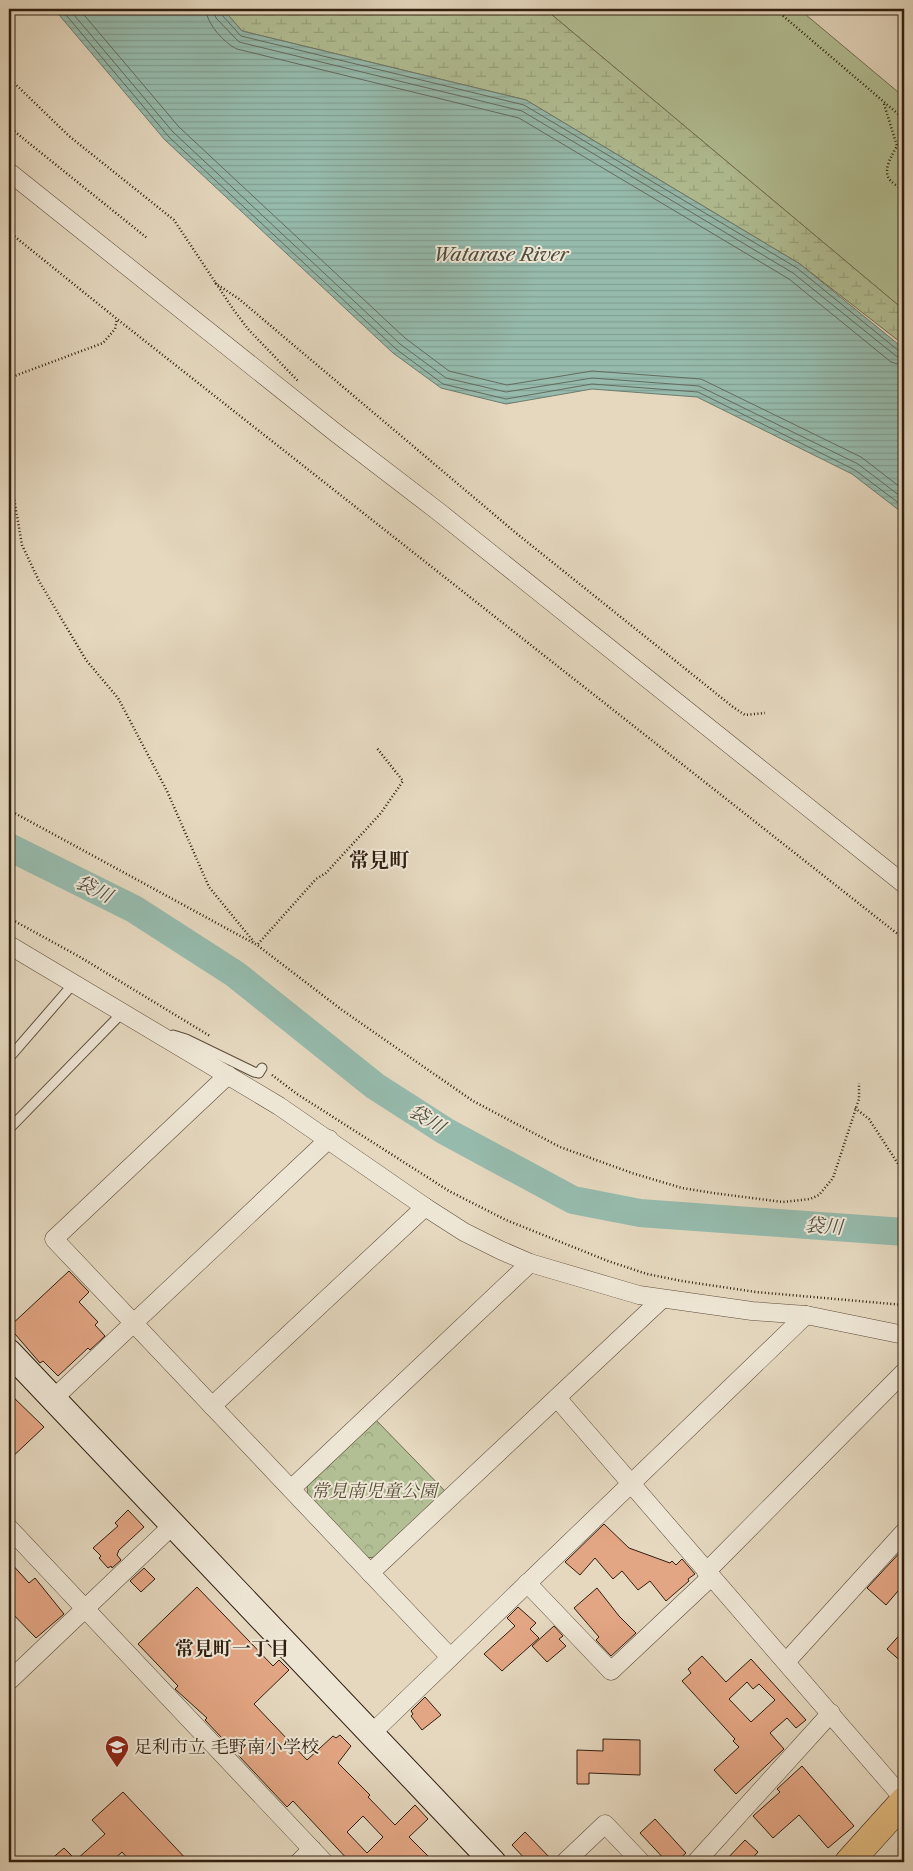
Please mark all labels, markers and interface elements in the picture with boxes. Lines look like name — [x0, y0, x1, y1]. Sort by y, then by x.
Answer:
water label: Watarase River — [433, 243, 570, 266]
district label: 常見町 — [349, 848, 410, 872]
water label: 袋川 — [72, 870, 118, 909]
water label: 袋川 — [405, 1099, 451, 1140]
water label: 袋川 — [804, 1213, 846, 1239]
park label: 常見南児童公園 — [311, 1480, 440, 1502]
district label: 常見町一丁目 — [175, 1637, 289, 1660]
school or university icon: 足利市立 毛野南小学校 — [104, 1734, 130, 1768]
place label: 足利市立 毛野南小学校 — [134, 1736, 319, 1758]

